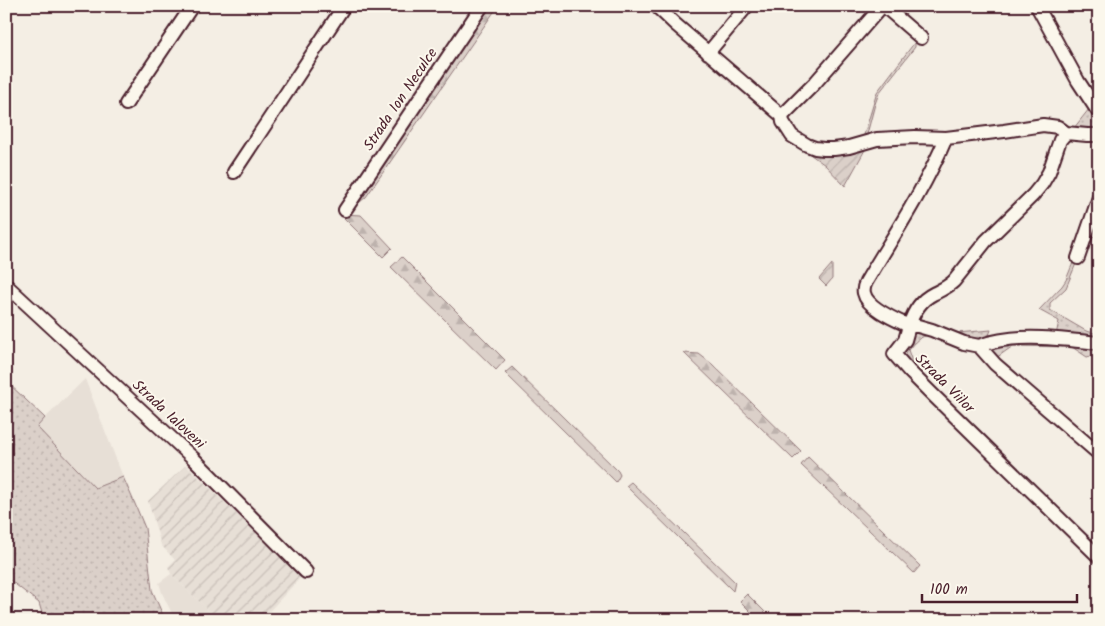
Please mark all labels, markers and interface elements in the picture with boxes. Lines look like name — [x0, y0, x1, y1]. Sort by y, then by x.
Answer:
street label: Strada Ion Neculce — [357, 43, 444, 156]
street label: Strada Viilor — [909, 348, 981, 420]
street label: Strada Ialoveni — [126, 374, 212, 456]
scale bar — [922, 571, 1078, 603]
text: 100 m — [930, 578, 968, 602]

